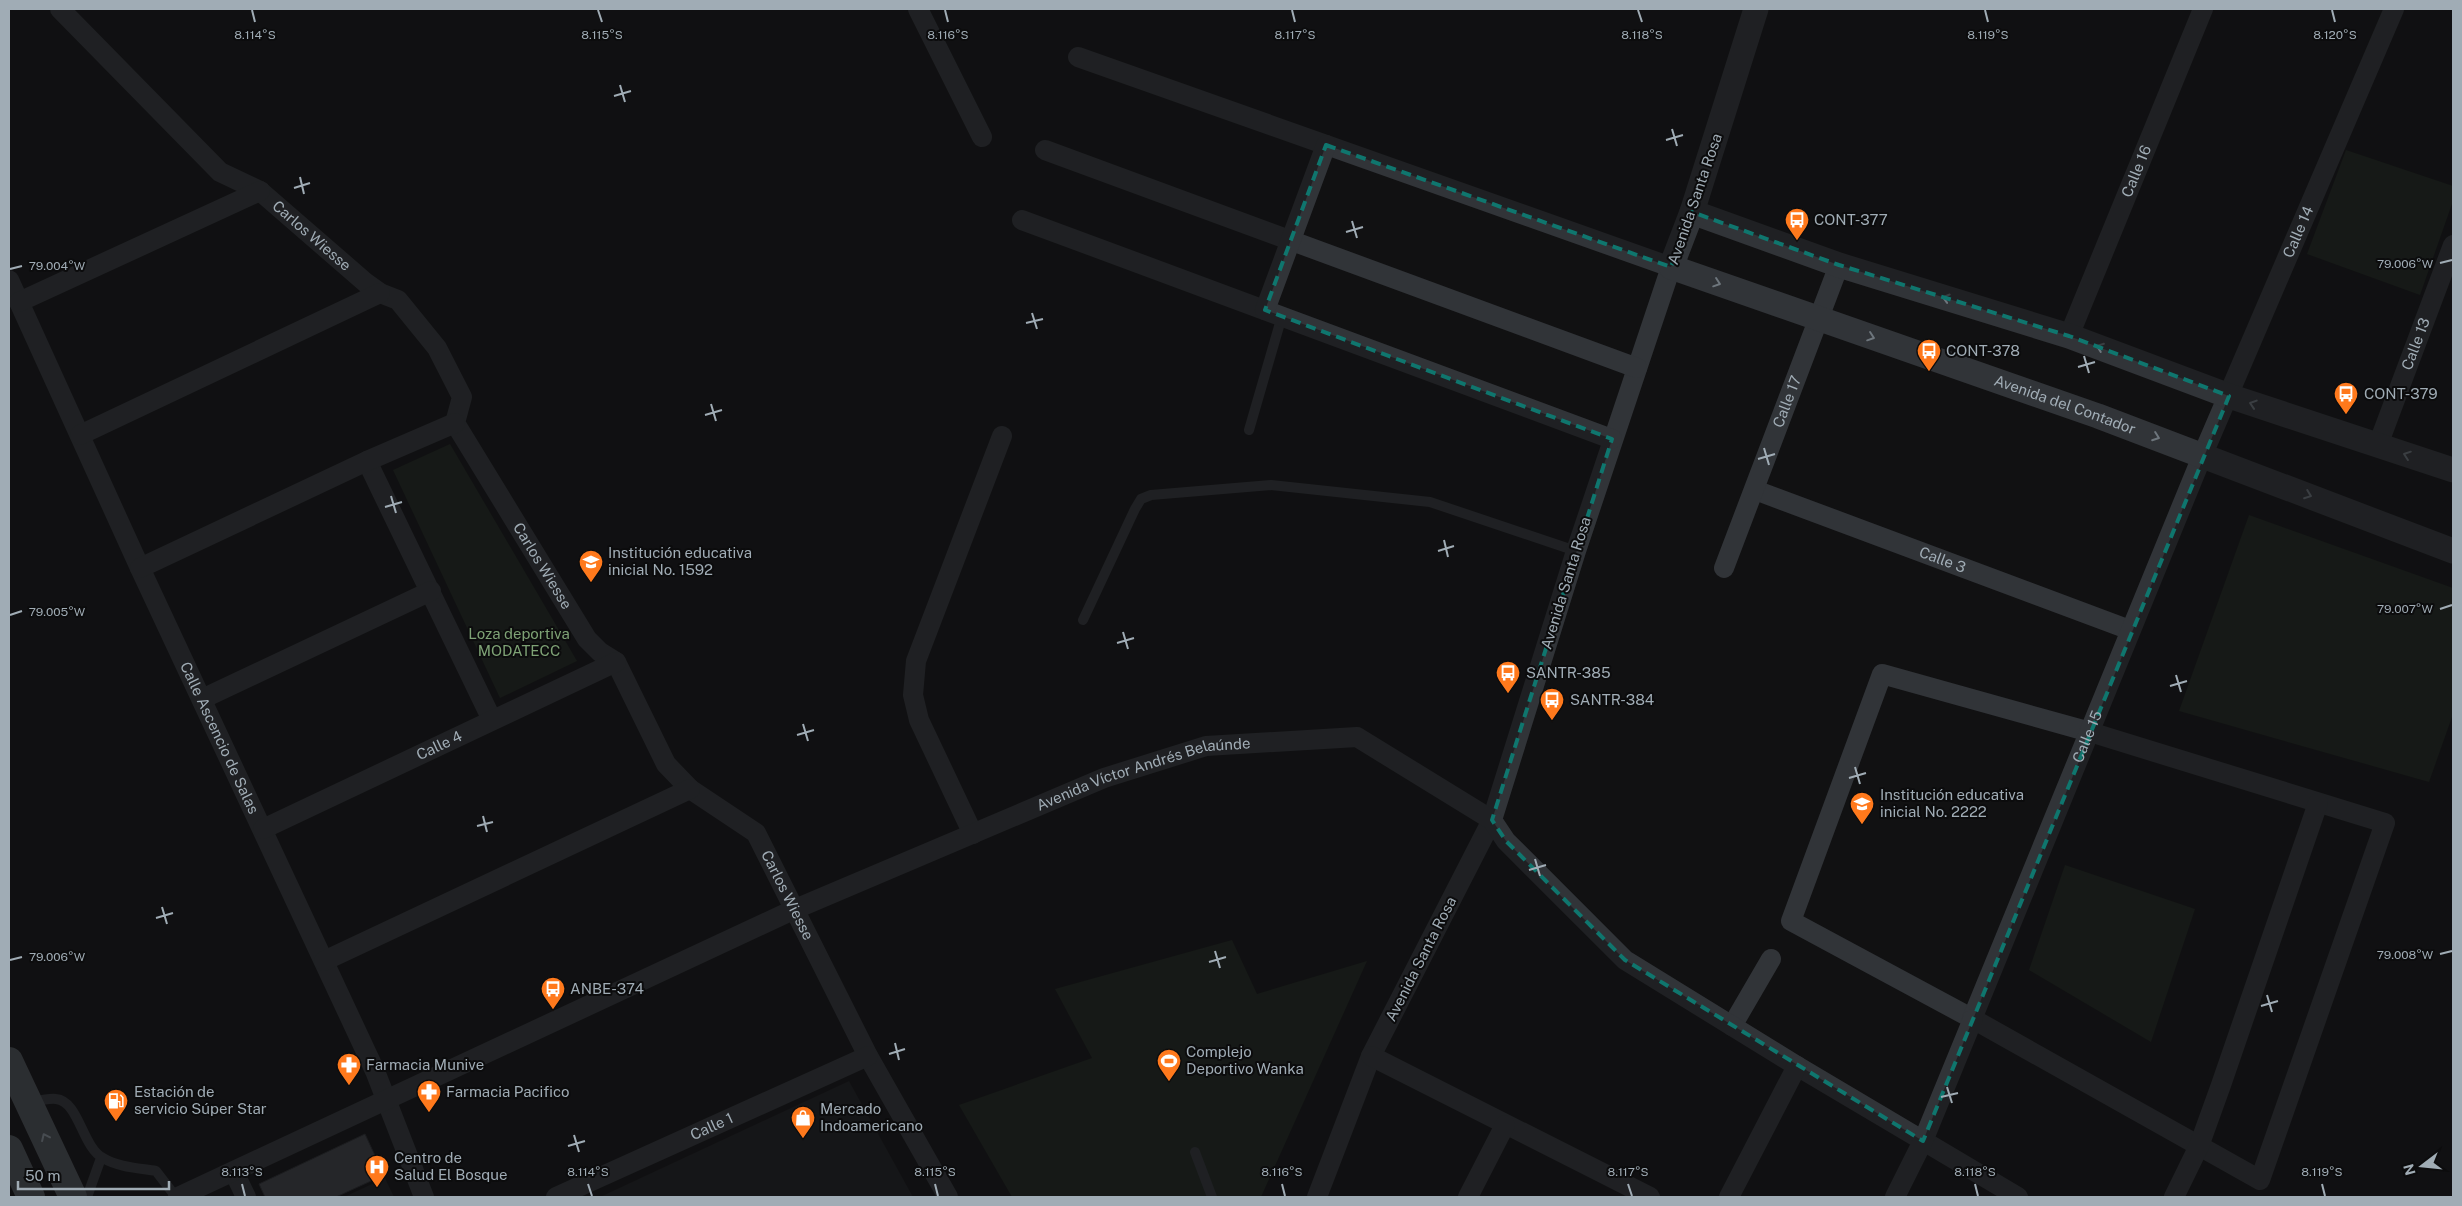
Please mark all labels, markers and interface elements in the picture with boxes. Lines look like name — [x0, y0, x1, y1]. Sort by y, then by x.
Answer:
text: 8.114°S — [234, 28, 276, 42]
text: 8.115°S — [581, 28, 623, 42]
text: 8.116°S — [927, 28, 969, 42]
text: 8.117°S — [1274, 28, 1316, 42]
text: 8.118°S — [1621, 28, 1663, 42]
text: 8.119°S — [1967, 28, 2009, 42]
text: 8.120°S — [2313, 28, 2357, 42]
street label: Avenida Santa Rosa — [1664, 131, 1725, 267]
street label: Calle 16 — [2118, 143, 2154, 200]
street label: Carlos Wiesse — [269, 197, 355, 274]
street label: Calle 14 — [2279, 203, 2316, 260]
bus stop icon: CONT-377 — [1784, 207, 1810, 241]
place label: CONT-377 — [1814, 211, 1888, 228]
text: 79.006°W — [2377, 257, 2434, 271]
text: 79.004°W — [29, 259, 86, 273]
one-way arrow — [1713, 277, 1721, 287]
one-way arrow — [1942, 293, 1950, 303]
street label: Calle 13 — [2398, 315, 2433, 372]
one-way arrow — [1866, 331, 1875, 341]
bus stop icon: CONT-378 — [1916, 338, 1942, 372]
place label: CONT-378 — [1946, 342, 2020, 359]
one-way arrow — [2097, 343, 2105, 353]
street label: Avenida del Contador — [1992, 371, 2138, 438]
street label: Calle 17 — [1769, 373, 1804, 430]
bus stop icon: CONT-379 — [2333, 381, 2359, 415]
place label: CONT-379 — [2364, 385, 2438, 402]
one-way arrow — [2249, 399, 2258, 409]
one-way arrow — [2151, 431, 2160, 441]
one-way arrow — [2403, 450, 2412, 460]
one-way arrow — [2303, 489, 2312, 499]
street label: Avenida Santa Rosa — [1537, 515, 1594, 651]
street label: Carlos Wiesse — [510, 520, 576, 612]
street label: Calle 3 — [1917, 543, 1968, 576]
place label: Institución educativa inicial No. 1592 — [608, 544, 752, 578]
school or university icon: Institución educativa inicial No. 1592 — [578, 549, 604, 583]
text: 79.007°W — [2377, 602, 2433, 616]
text: 79.005°W — [29, 605, 86, 619]
park label: Loza deportiva MODATECC — [468, 625, 570, 659]
street label: Calle Ascencio de Salas — [177, 659, 263, 816]
bus stop icon: SANTR-385 — [1495, 660, 1521, 694]
place label: SANTR-385 — [1526, 664, 1611, 681]
bus stop icon: SANTR-384 — [1539, 687, 1565, 721]
place label: SANTR-384 — [1570, 691, 1654, 708]
street label: Calle 15 — [2069, 708, 2105, 765]
street label: Calle 4 — [413, 727, 465, 763]
street label: Avenida Víctor Andrés Belaúnde — [1034, 734, 1251, 814]
place label: Institución educativa inicial No. 2222 — [1880, 786, 2024, 820]
school or university icon: Institución educativa inicial No. 2222 — [1849, 791, 1875, 825]
street label: Carlos Wiesse — [758, 847, 817, 943]
street label: Avenida Santa Rosa — [1382, 894, 1459, 1024]
text: 79.008°W — [2377, 948, 2434, 962]
text: 79.006°W — [29, 950, 86, 964]
bus stop icon: ANBE-374 — [540, 976, 566, 1010]
place label: ANBE-374 — [570, 980, 644, 997]
place label: Complejo Deportivo Wanka — [1186, 1043, 1304, 1077]
sports icon: Complejo Deportivo Wanka — [1156, 1048, 1182, 1082]
pharmacy icon: Farmacia Munive — [336, 1052, 362, 1086]
place label: Farmacia Munive — [366, 1056, 484, 1073]
pharmacy icon: Farmacia Pacifico — [416, 1079, 442, 1113]
place label: Estación de servicio Súper Star — [134, 1083, 267, 1117]
place label: Farmacia Pacifico — [446, 1083, 570, 1100]
fuel station icon: Estación de servicio Súper Star — [103, 1088, 129, 1122]
place label: Mercado Indoamericano — [820, 1100, 923, 1134]
shop icon: Mercado Indoamericano — [790, 1105, 816, 1139]
street label: Calle 1 — [688, 1109, 736, 1143]
one-way arrow — [40, 1133, 51, 1142]
north arrow — [2397, 1141, 2447, 1191]
place label: Centro de Salud El Bosque — [394, 1149, 507, 1183]
hospital icon: Centro de Salud El Bosque — [364, 1154, 390, 1188]
scale bar — [18, 1158, 169, 1190]
text: N — [2400, 1162, 2419, 1177]
text: 8.113°S — [221, 1165, 263, 1179]
text: 8.114°S — [567, 1165, 609, 1179]
text: 8.115°S — [914, 1165, 956, 1179]
text: 8.116°S — [1261, 1165, 1303, 1179]
text: 8.117°S — [1607, 1165, 1649, 1179]
text: 8.118°S — [1954, 1165, 1996, 1179]
text: 8.119°S — [2301, 1165, 2343, 1179]
text: 50 m — [25, 1167, 60, 1184]

